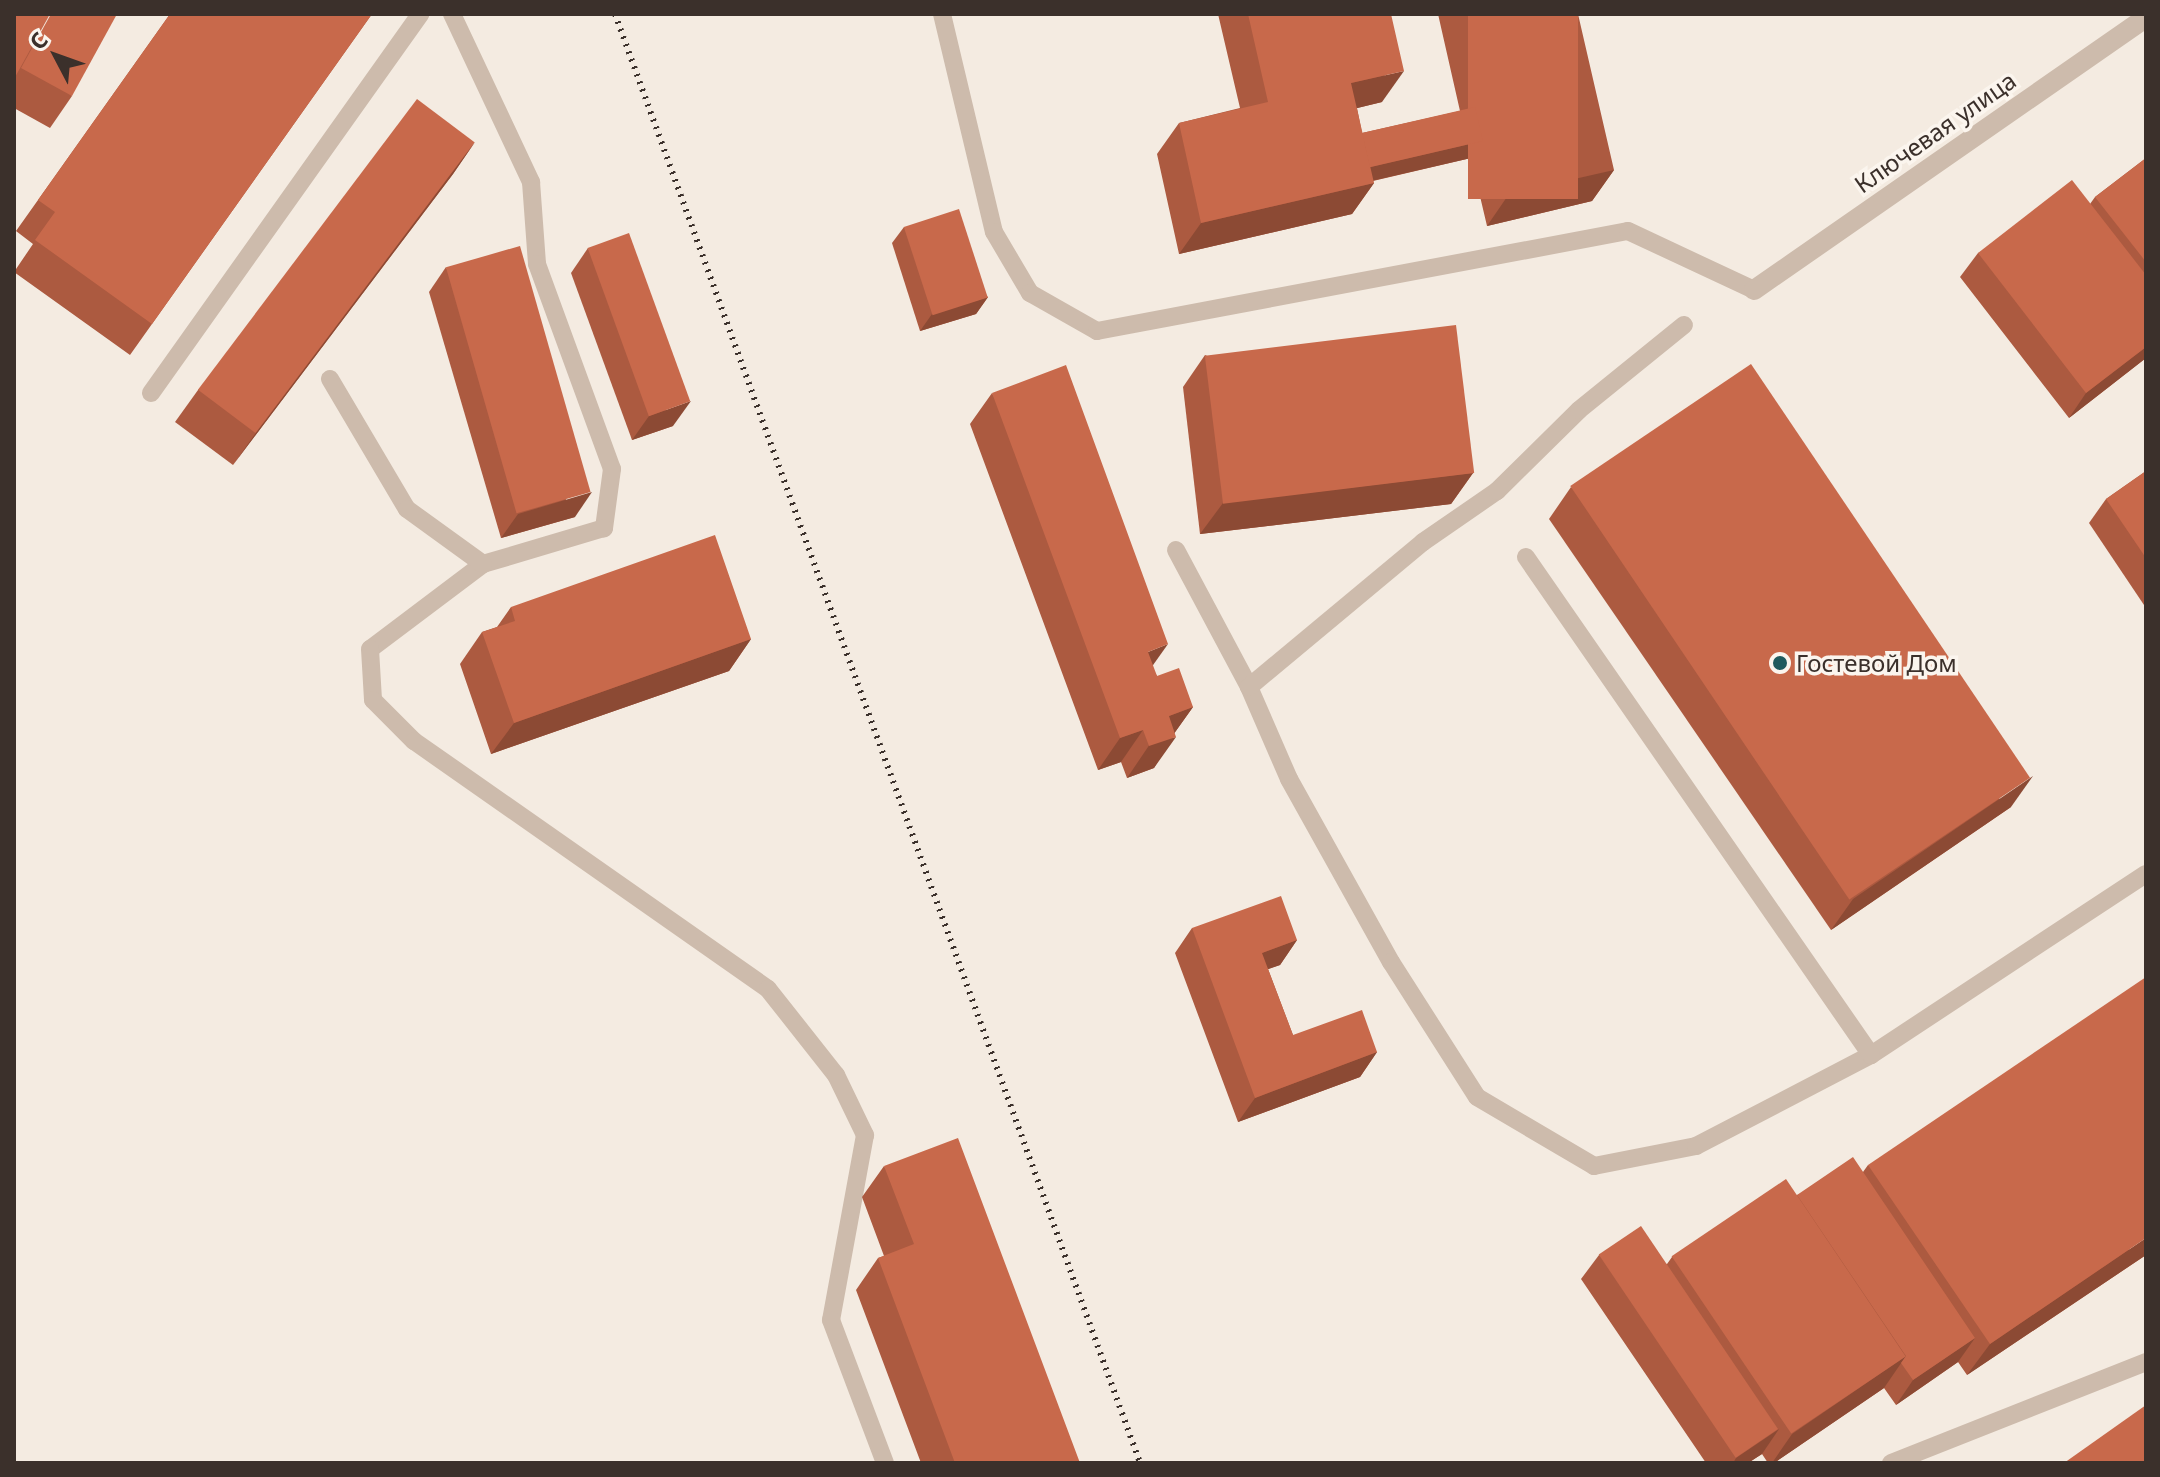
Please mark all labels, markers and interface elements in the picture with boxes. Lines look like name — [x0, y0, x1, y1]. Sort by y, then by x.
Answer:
north arrow — [16, 16, 96, 96]
text: С — [22, 25, 54, 55]
street label: Ключевая улица — [1849, 66, 2021, 198]
place label: Гостевой Дом — [1796, 649, 1957, 677]
marker: Гостевой Дом — [1771, 654, 1789, 672]

